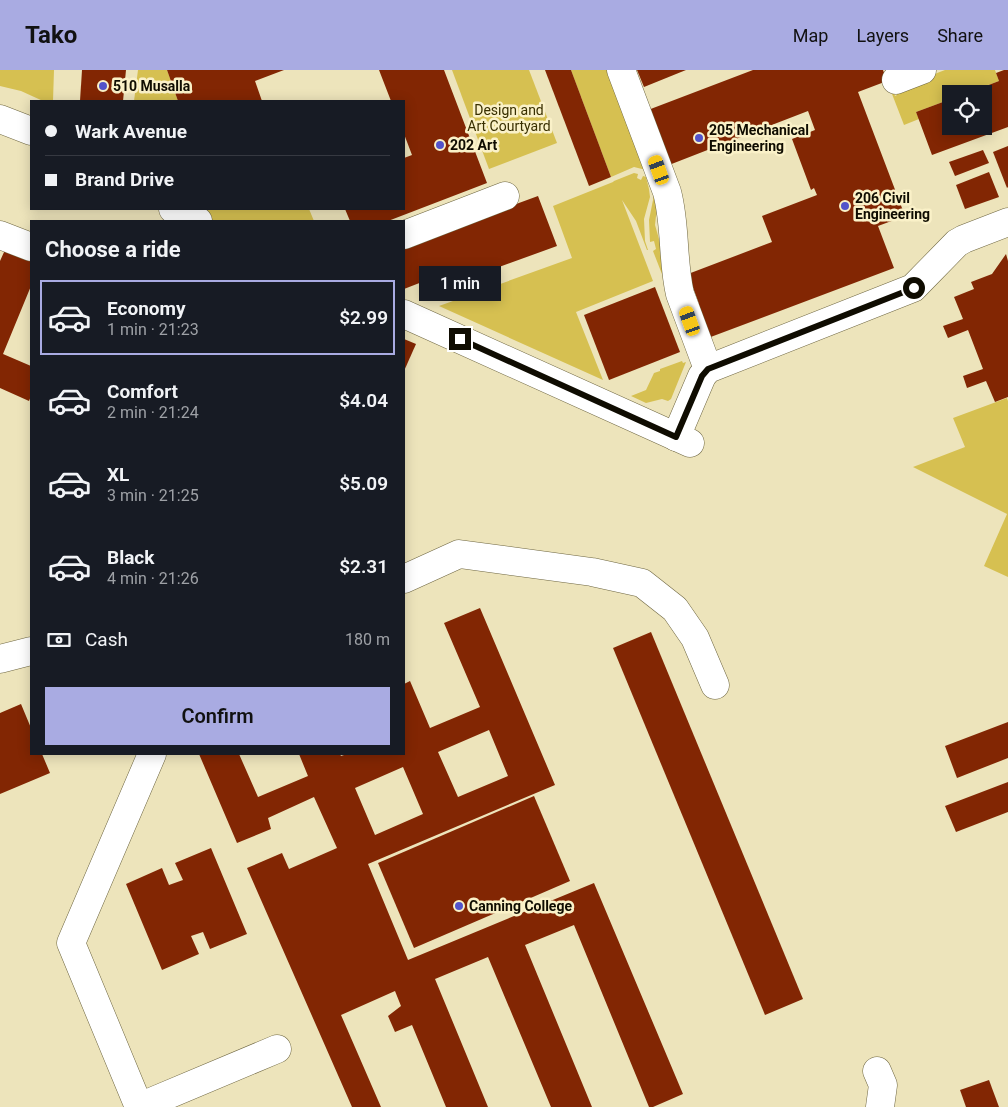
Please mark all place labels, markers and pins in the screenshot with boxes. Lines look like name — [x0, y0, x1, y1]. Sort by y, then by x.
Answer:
place label: 510 Musalla — [113, 78, 191, 94]
marker: 510 Musalla — [97, 80, 109, 92]
place label: 205 Mechanical Engineering — [709, 122, 809, 154]
marker: 205 Mechanical Engineering — [693, 132, 705, 144]
place label: 202 Art — [450, 137, 497, 153]
marker: 202 Art — [434, 139, 446, 151]
place label: 206 Civil Engineering — [855, 190, 930, 222]
marker: 206 Civil Engineering — [839, 200, 851, 212]
place label: Canning College — [469, 898, 572, 914]
marker: Canning College — [453, 900, 465, 912]

